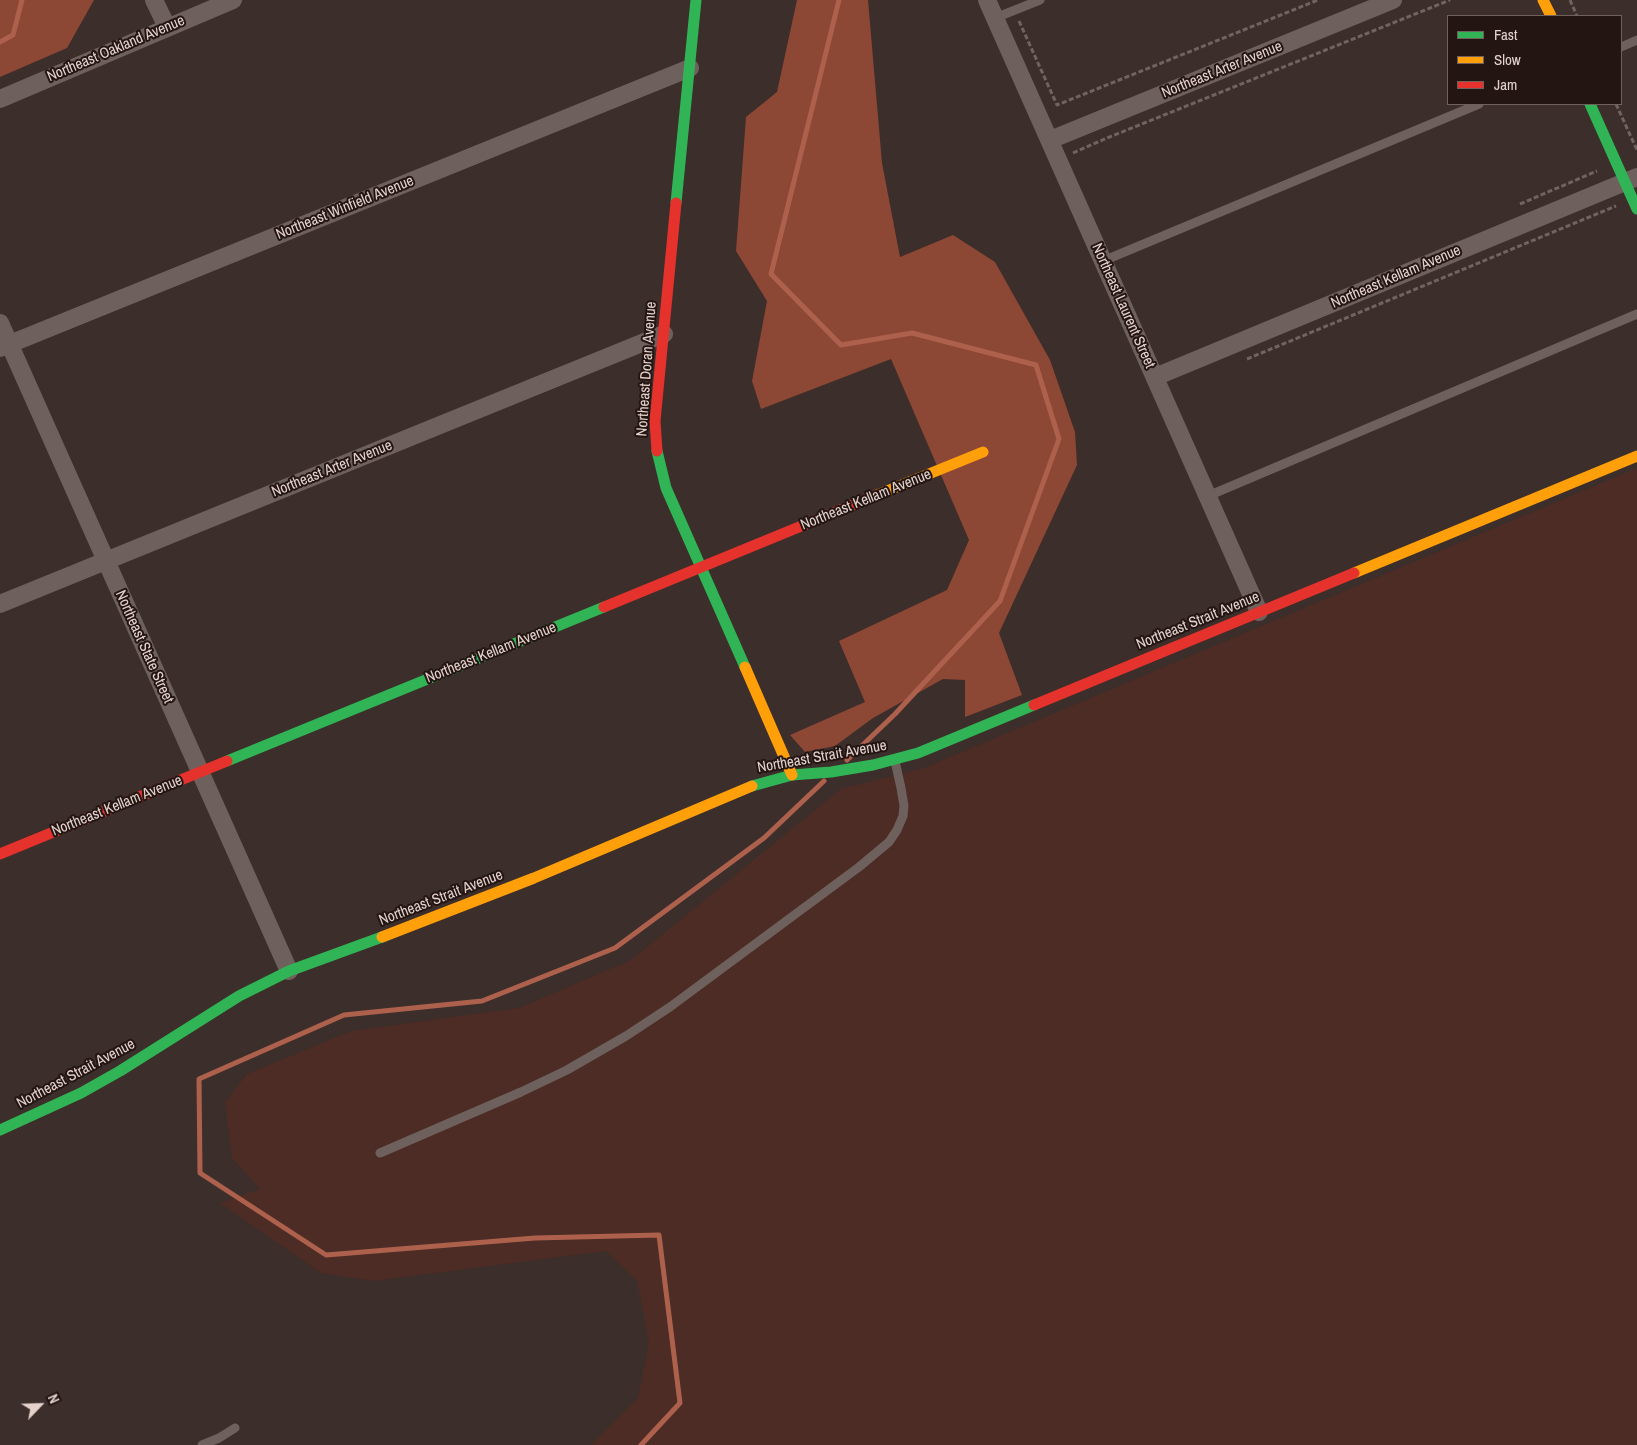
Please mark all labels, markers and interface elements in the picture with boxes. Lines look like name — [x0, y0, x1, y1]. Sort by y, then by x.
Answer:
street label: Northeast Oakland Avenue — [45, 12, 187, 86]
legend — [1447, 15, 1622, 105]
text: Fast — [1494, 24, 1517, 45]
street label: Northeast Arter Avenue — [1159, 38, 1285, 102]
text: Slow — [1494, 49, 1521, 70]
text: Jam — [1494, 74, 1517, 95]
street label: Northeast Winfield Avenue — [274, 172, 416, 244]
street label: Northeast Laurent Street — [1087, 241, 1159, 371]
street label: Northeast Kellam Avenue — [1328, 242, 1464, 312]
street label: Northeast Doran Avenue — [633, 301, 661, 437]
street label: Northeast Arter Avenue — [269, 437, 395, 501]
street label: Northeast Kellam Avenue — [798, 466, 934, 534]
street label: Northeast State Street — [111, 588, 177, 706]
street label: Northeast Strait Avenue — [1134, 588, 1262, 654]
street label: Northeast Kellam Avenue — [423, 619, 559, 687]
street label: Northeast Strait Avenue — [756, 737, 888, 777]
street label: Northeast Kellam Avenue — [49, 772, 185, 840]
street label: Northeast Strait Avenue — [377, 866, 505, 930]
street label: Northeast Strait Avenue — [14, 1035, 138, 1113]
north arrow — [15, 1380, 65, 1430]
text: N — [44, 1391, 64, 1406]

